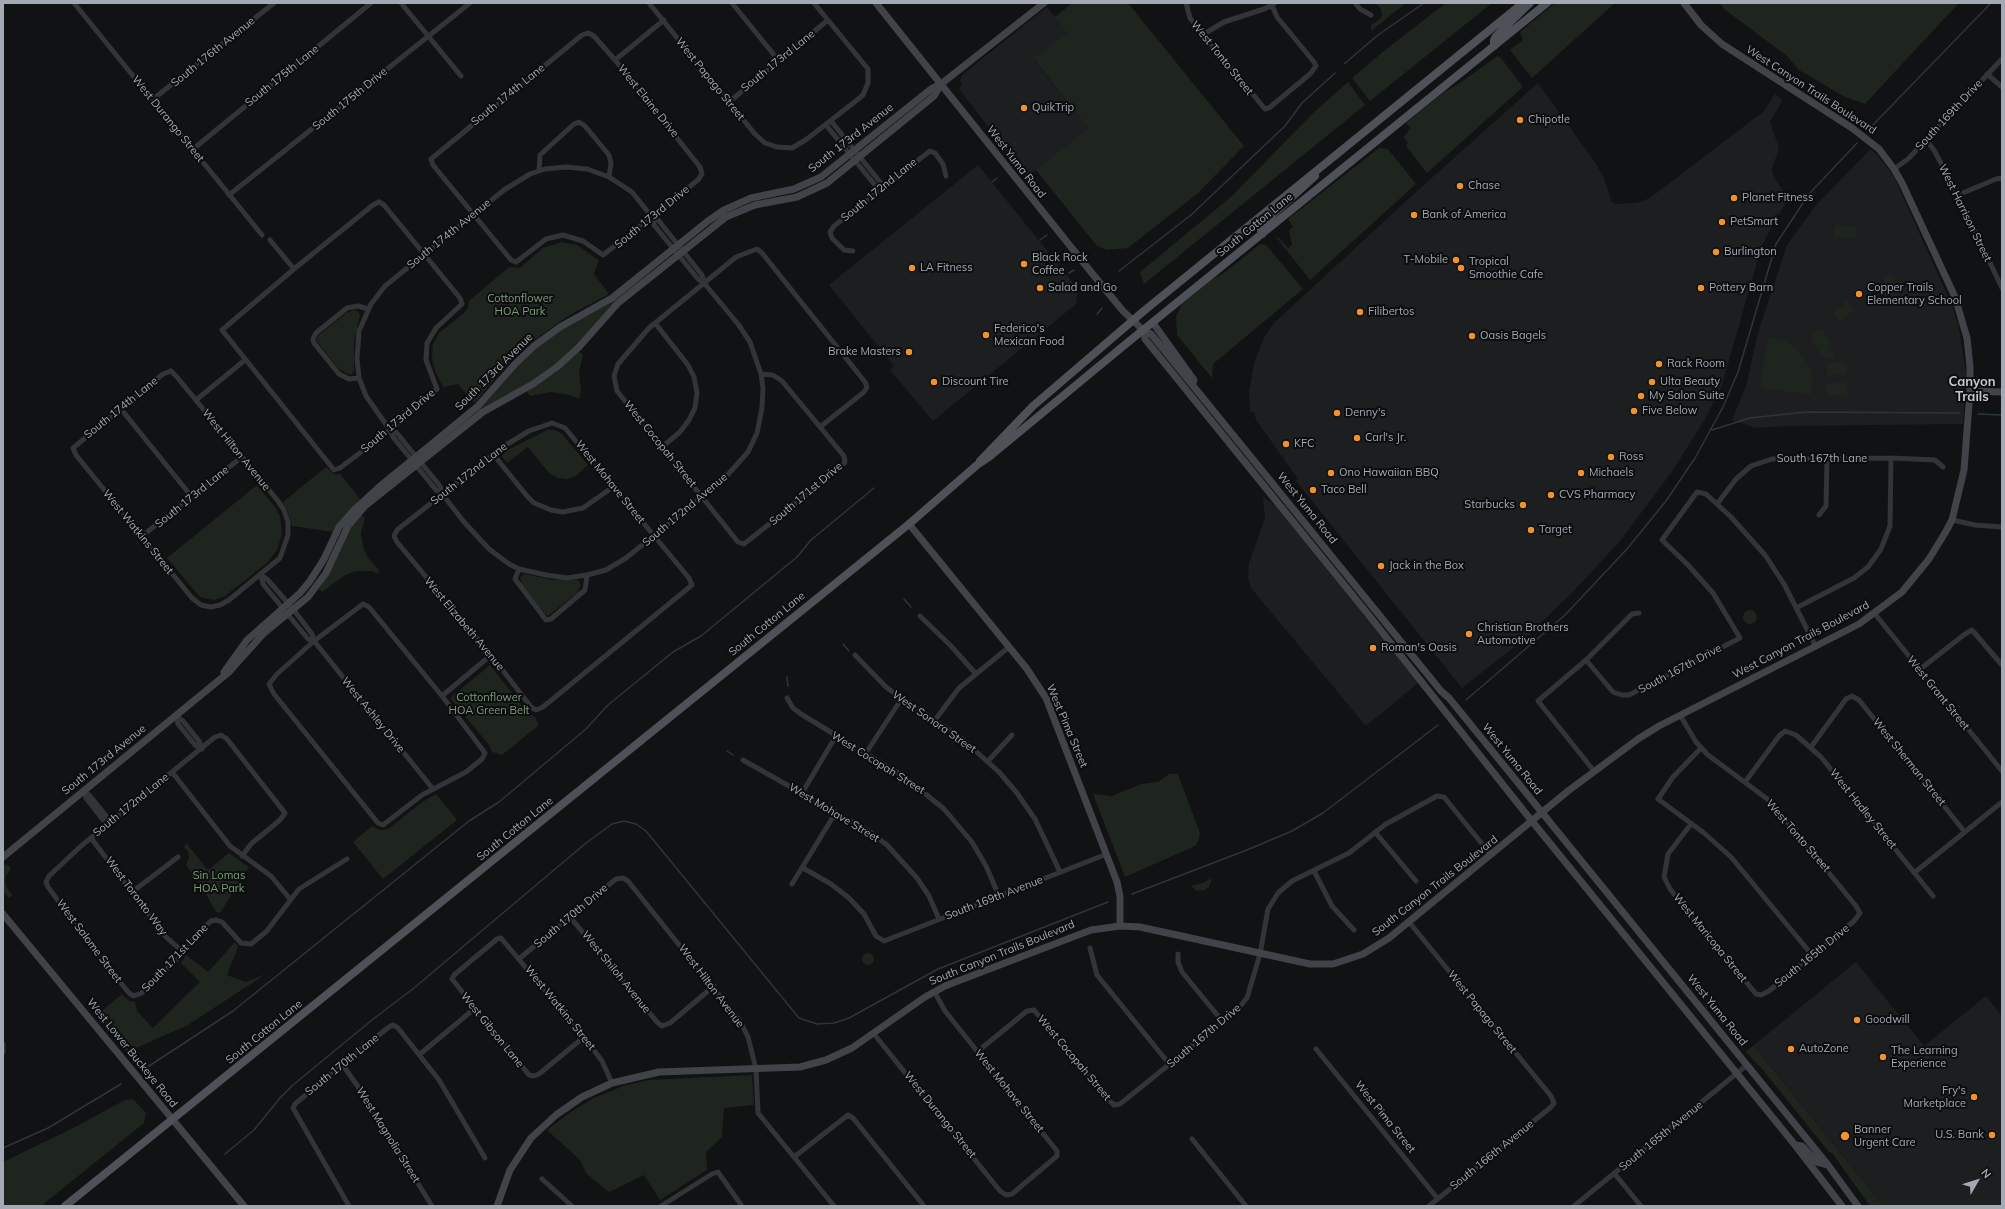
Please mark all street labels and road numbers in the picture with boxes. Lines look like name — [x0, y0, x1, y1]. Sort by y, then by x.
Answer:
street label: South 176th Avenue — [168, 14, 258, 90]
street label: West Tonto Street — [1188, 18, 1256, 98]
street label: South 173rd Lane — [739, 27, 817, 95]
street label: West Papago Street — [673, 35, 747, 123]
street label: South 175th Lane — [243, 42, 321, 110]
street label: West Canyon Trails Boulevard — [1743, 43, 1879, 137]
street label: South 174th Lane — [469, 61, 547, 129]
street label: West Elaine Drive — [615, 62, 681, 140]
street label: South 175th Drive — [310, 65, 390, 133]
street label: West Durango Street — [129, 73, 207, 165]
street label: South 169th Drive — [1913, 77, 1985, 153]
street label: South 173rd Avenue — [806, 101, 896, 175]
street label: West Yuma Road — [984, 123, 1048, 201]
street label: South 172nd Lane — [839, 155, 919, 225]
street label: West Harrison Street — [1936, 162, 1994, 264]
street label: South 173rd Drive — [612, 183, 692, 251]
street label: South Cotton Lane — [1214, 190, 1296, 260]
street label: South 174th Avenue — [404, 196, 494, 272]
street label: South 173rd Avenue — [453, 331, 535, 413]
street label: South 174th Lane — [82, 374, 160, 442]
street label: South 173rd Drive — [358, 386, 438, 456]
street label: West Cocopah Street — [621, 398, 699, 490]
street label: West Hilton Avenue — [199, 407, 273, 493]
street label: West Mohave Street — [572, 438, 648, 526]
street label: South 172nd Lane — [428, 440, 510, 508]
street label: South 167th Lane — [1777, 452, 1867, 466]
street label: South 171st Drive — [767, 460, 845, 528]
street label: South 173rd Lane — [153, 463, 231, 531]
street label: West Yuma Road — [1274, 470, 1340, 546]
street label: South 172nd Avenue — [640, 471, 730, 549]
street label: West Watkins Street — [100, 487, 176, 577]
street label: West Elizabeth Avenue — [421, 575, 507, 673]
street label: South Cotton Lane — [726, 589, 808, 659]
street label: West Canyon Trails Boulevard — [1730, 598, 1872, 682]
street label: South 167th Drive — [1636, 642, 1724, 696]
street label: West Grant Street — [1904, 653, 1972, 733]
street label: West Ashley Drive — [338, 675, 408, 755]
street label: West Pima Street — [1044, 682, 1090, 770]
street label: West Sonora Street — [890, 688, 978, 756]
street label: West Sherman Street — [1870, 716, 1948, 808]
street label: West Yuma Road — [1479, 721, 1545, 797]
street label: South 173rd Avenue — [59, 722, 149, 798]
street label: West Cocopah Street — [829, 729, 927, 797]
street label: West Hadley Street — [1827, 766, 1899, 852]
street label: South 172nd Lane — [91, 770, 171, 840]
street label: West Mohave Street — [786, 781, 882, 845]
street label: South Cotton Lane — [474, 794, 556, 864]
street label: West Tonto Street — [1763, 797, 1833, 875]
street label: South Canyon Trails Boulevard — [1370, 833, 1500, 939]
street label: West Toronto Way — [102, 854, 170, 938]
street label: South 169th Avenue — [943, 873, 1045, 923]
street label: South 170th Drive — [531, 881, 611, 951]
street label: West Maricopa Street — [1670, 891, 1750, 985]
street label: West Salome Street — [53, 897, 125, 985]
street label: South Canyon Trails Boulevard — [927, 918, 1077, 988]
street label: South 171st Lane — [139, 921, 211, 995]
street label: South 165th Drive — [1772, 922, 1852, 990]
street label: West Shiloh Avenue — [579, 928, 653, 1016]
street label: West Hilton Avenue — [675, 942, 747, 1030]
street label: West Watkins Street — [522, 963, 598, 1053]
street label: West Papago Street — [1445, 968, 1519, 1056]
street label: West Yuma Road — [1684, 972, 1750, 1048]
street label: West Gibson Lane — [458, 990, 526, 1070]
street label: West Lower Buckeye Road — [84, 996, 180, 1110]
street label: South Cotton Lane — [223, 997, 305, 1067]
street label: South 167th Drive — [1164, 1001, 1244, 1071]
street label: West Cocopah Street — [1034, 1013, 1114, 1103]
street label: South 170th Lane — [303, 1031, 381, 1099]
street label: West Mohave Street — [971, 1047, 1047, 1135]
street label: West Durango Street — [901, 1069, 979, 1161]
street label: West Pima Street — [1352, 1078, 1418, 1156]
street label: West Magnolia Street — [353, 1085, 423, 1185]
street label: South 165th Avenue — [1616, 1098, 1706, 1174]
street label: South 166th Avenue — [1447, 1117, 1537, 1193]

